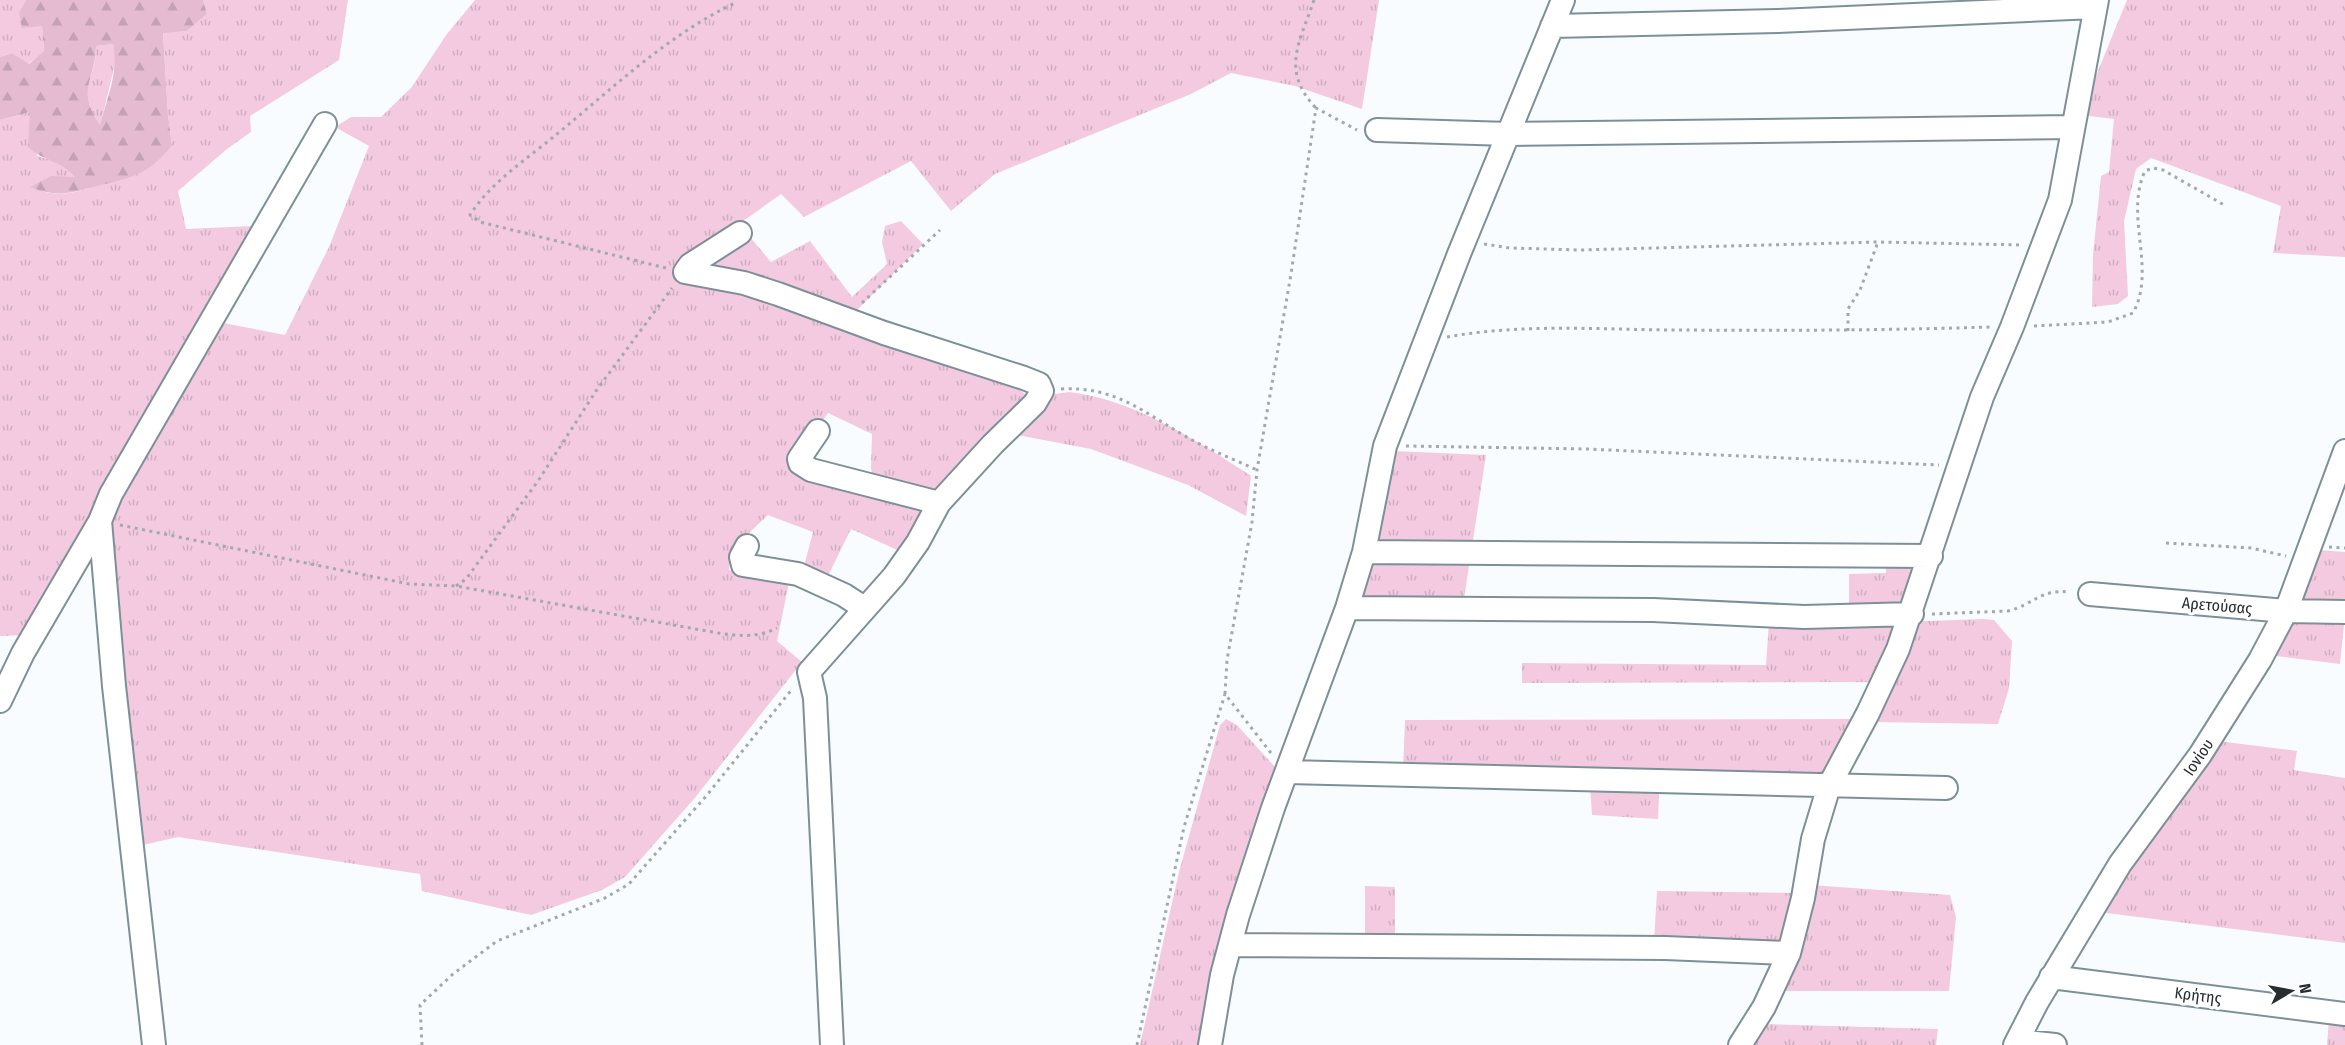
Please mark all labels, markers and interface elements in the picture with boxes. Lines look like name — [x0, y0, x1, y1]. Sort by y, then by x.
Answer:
street label: Αρετούσας — [2181, 593, 2253, 618]
street label: Ιονίου — [2179, 735, 2218, 779]
north arrow — [2261, 961, 2321, 1021]
text: N — [2295, 982, 2315, 995]
street label: Κρήτης — [2173, 983, 2223, 1008]

